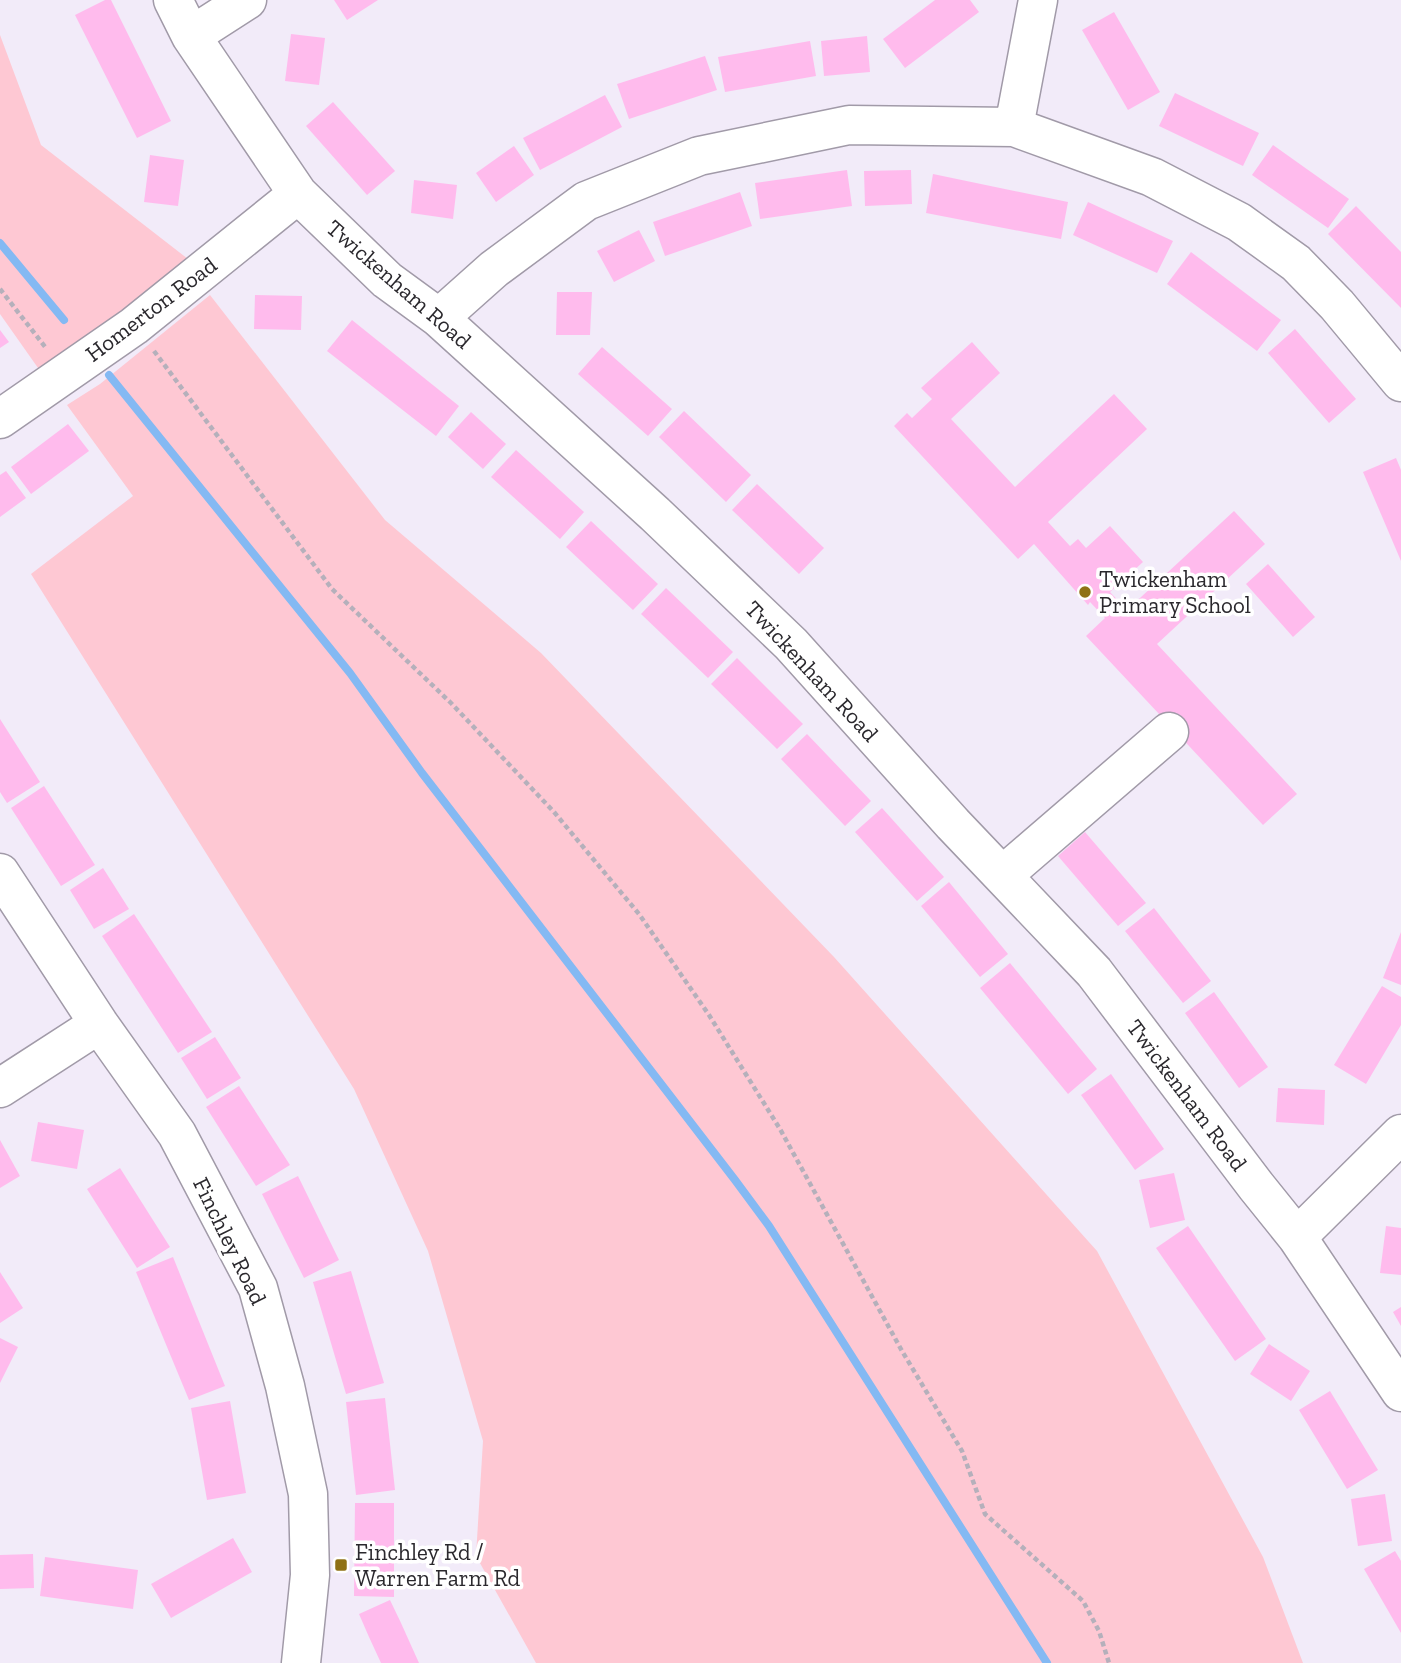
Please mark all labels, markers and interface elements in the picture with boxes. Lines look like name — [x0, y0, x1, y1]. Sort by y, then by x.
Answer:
street label: Twickenham Road — [321, 214, 477, 355]
street label: Homerton Road — [80, 250, 222, 367]
place label: Twickenham Primary School — [1099, 565, 1251, 619]
marker: Twickenham Primary School — [1077, 584, 1093, 600]
street label: Twickenham Road — [739, 595, 885, 748]
street label: Twickenham Road — [1121, 1014, 1253, 1177]
street label: Finchley Road — [187, 1173, 273, 1310]
place label: Finchley Rd / Warren Farm Rd — [355, 1538, 520, 1592]
marker: Finchley Rd / Warren Farm Rd — [333, 1557, 349, 1573]

